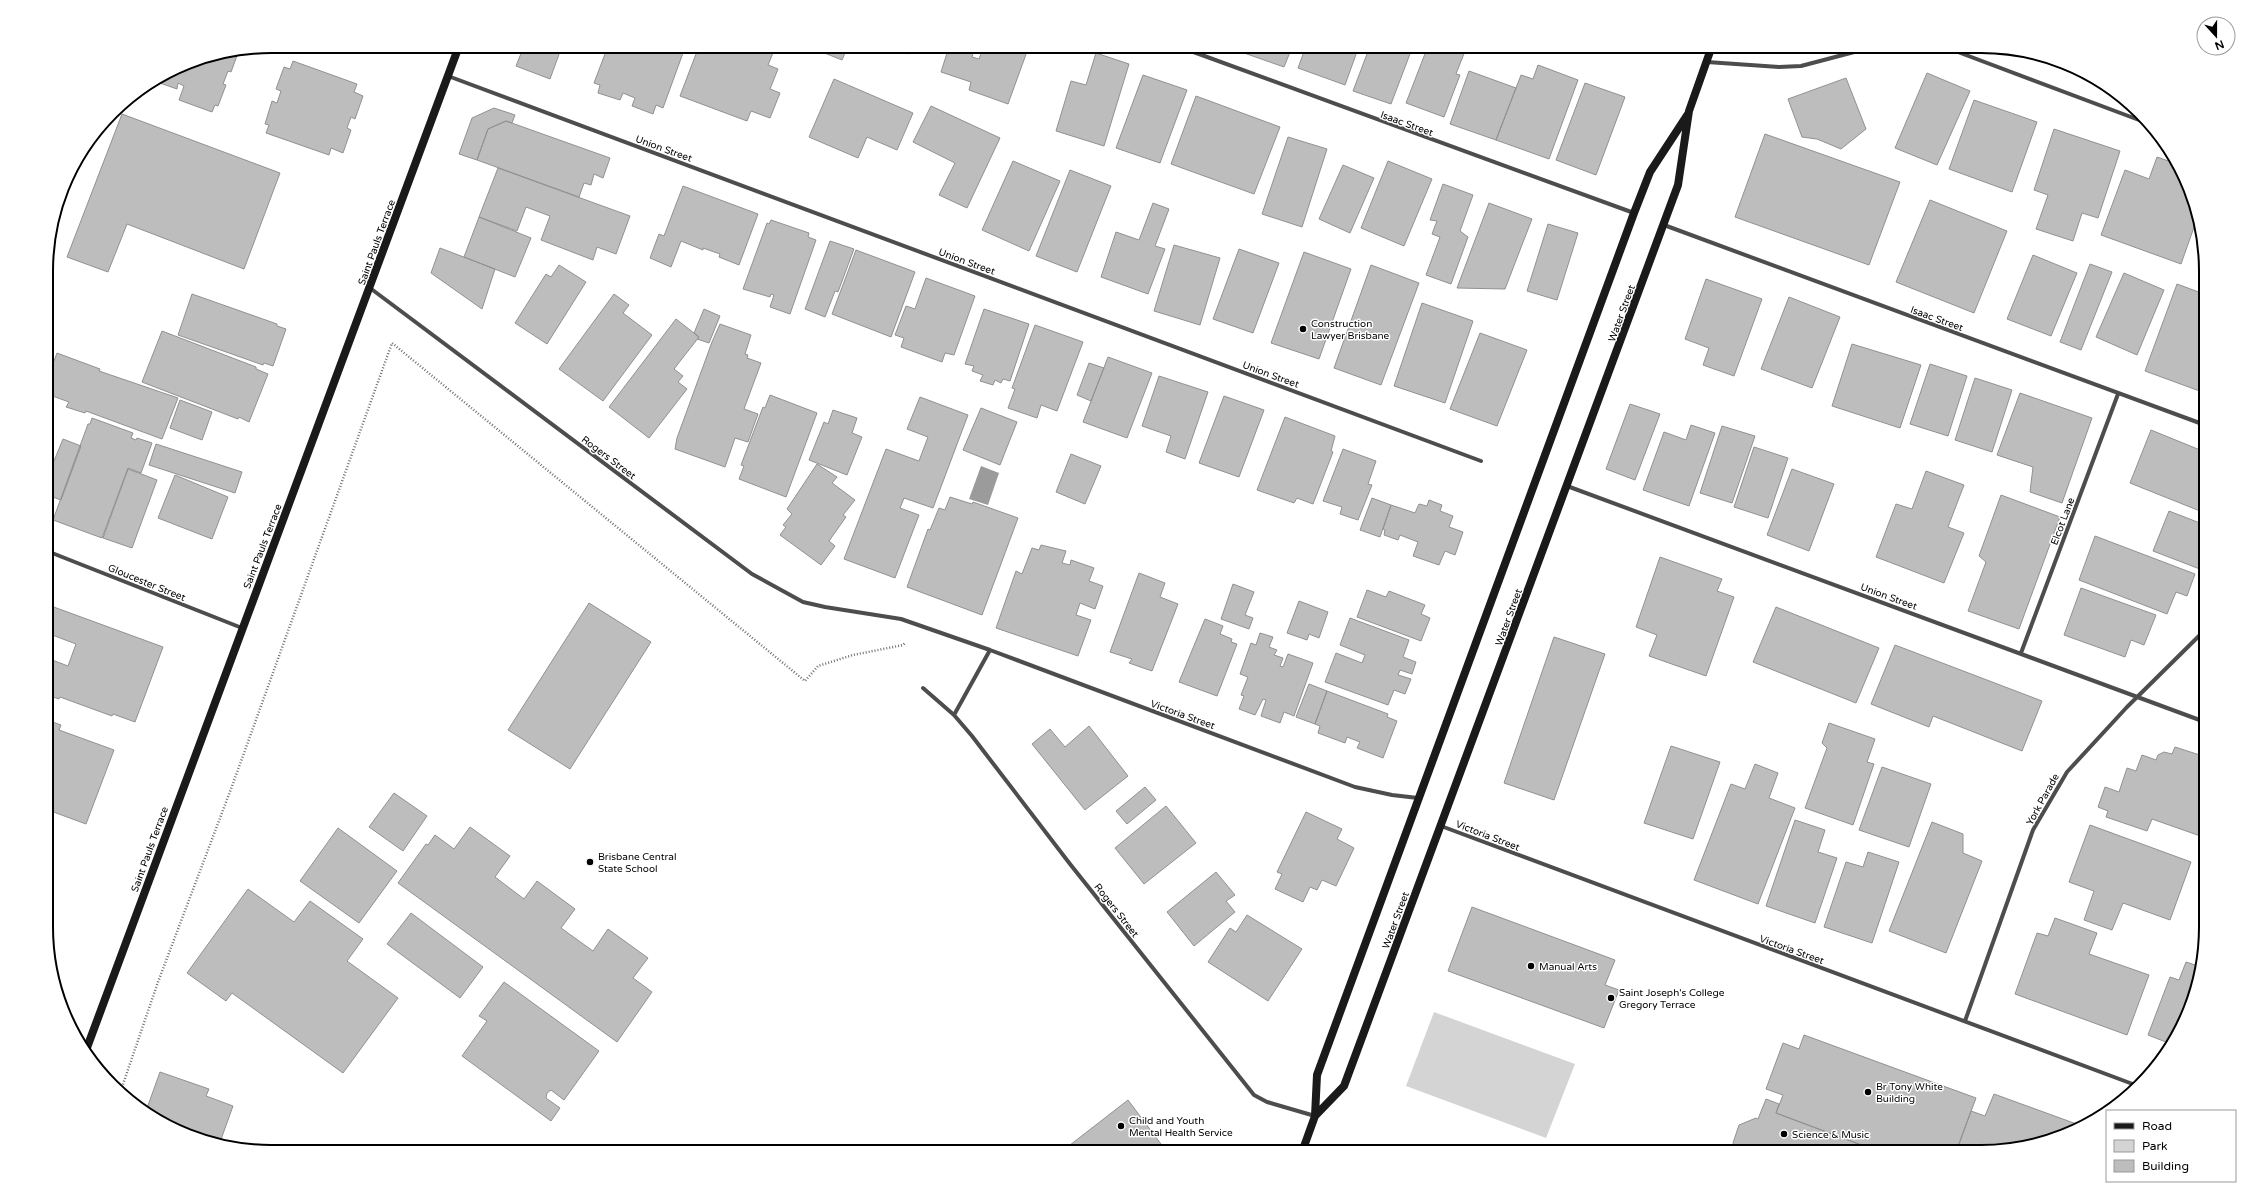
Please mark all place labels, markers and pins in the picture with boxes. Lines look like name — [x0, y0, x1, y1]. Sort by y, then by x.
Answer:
place label: Construction Lawyer Brisbane — [1311, 318, 1390, 342]
marker: Construction Lawyer Brisbane — [1298, 324, 1308, 334]
place label: Brisbane Central State School — [598, 851, 676, 875]
marker: Brisbane Central State School — [585, 857, 595, 867]
marker: Manual Arts — [1526, 961, 1536, 971]
place label: Manual Arts — [1539, 961, 1597, 973]
place label: Saint Joseph's College Gregory Terrace — [1619, 987, 1725, 1011]
marker: Saint Joseph's College Gregory Terrace — [1606, 993, 1616, 1003]
place label: Br Tony White Building — [1876, 1081, 1943, 1105]
marker: Br Tony White Building — [1863, 1087, 1873, 1097]
place label: Child and Youth Mental Health Service — [1129, 1115, 1233, 1139]
marker: Child and Youth Mental Health Service — [1116, 1121, 1126, 1131]
marker: Science & Music — [1779, 1129, 1789, 1139]
place label: Science & Music — [1792, 1129, 1869, 1141]

